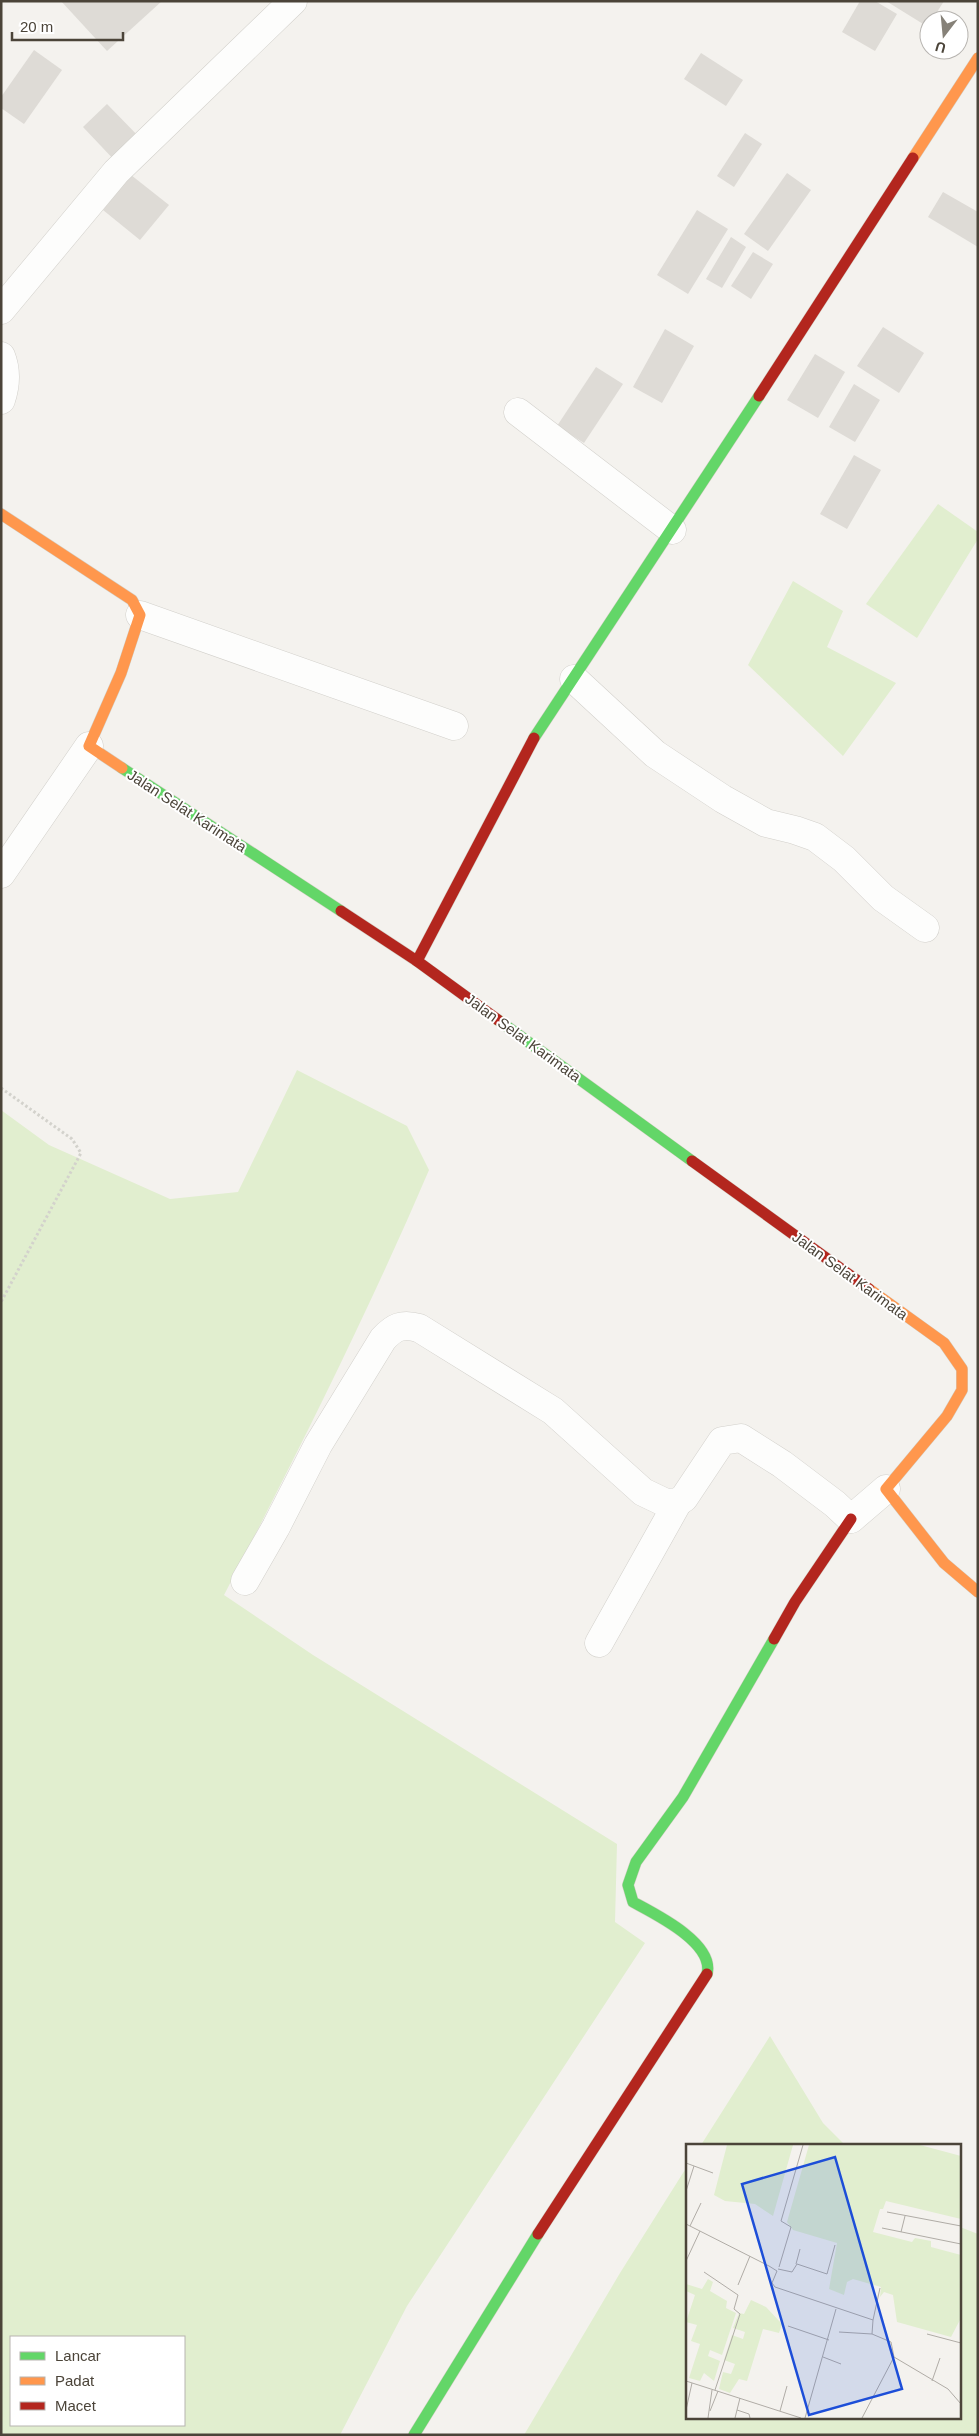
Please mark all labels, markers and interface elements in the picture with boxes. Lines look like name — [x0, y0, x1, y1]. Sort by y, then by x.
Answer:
scale bar — [12, 10, 124, 42]
north arrow — [919, 10, 969, 60]
text: 20 m — [20, 18, 53, 35]
text: U — [933, 38, 947, 57]
street label: Jalan Selat Karimata — [125, 766, 250, 856]
street label: Jalan Selat Karimata — [462, 990, 585, 1086]
street label: Jalan Selat Karimata — [789, 1228, 912, 1324]
inset map — [686, 2144, 962, 2418]
legend — [10, 2336, 185, 2426]
text: Lancar — [55, 2347, 101, 2364]
text: Padat — [55, 2372, 95, 2389]
text: Macet — [55, 2397, 97, 2414]

